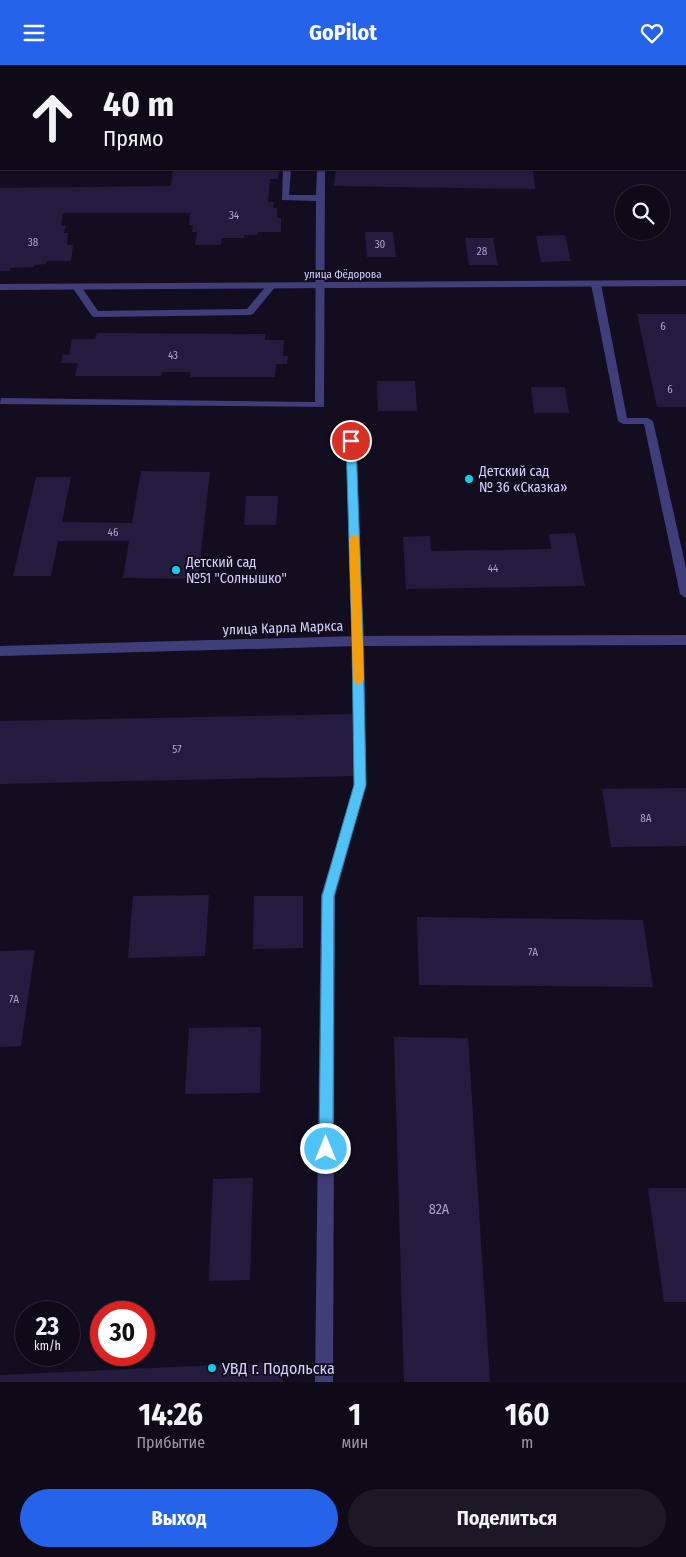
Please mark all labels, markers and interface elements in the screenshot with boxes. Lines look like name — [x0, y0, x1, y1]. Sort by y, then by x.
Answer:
icon: menu — [20, 19, 48, 47]
text: GoPilot — [309, 19, 377, 46]
icon: heart — [638, 19, 666, 47]
text: 40 m — [103, 83, 174, 125]
icon: ahead — [20, 85, 85, 150]
text: Прямо — [103, 125, 164, 152]
map controls — [615, 185, 670, 240]
button: search — [615, 185, 670, 240]
house number: 34 — [229, 209, 240, 222]
house number: 38 — [28, 236, 39, 249]
house number: 30 — [375, 238, 386, 251]
house number: 28 — [477, 245, 488, 258]
street label: улица Фёдорова — [304, 268, 382, 281]
house number: 6 — [660, 320, 666, 333]
house number: 43 — [168, 349, 178, 362]
house number: 6 — [667, 383, 673, 396]
pin — [330, 420, 372, 462]
icon: arrive — [337, 427, 365, 455]
place label: Детский сад № 36 «Сказка» — [478, 463, 567, 496]
marker: Детский сад № 36 «Сказка» — [463, 473, 475, 485]
house number: 46 — [108, 526, 119, 539]
place label: Детский сад №51 "Солнышко" — [185, 554, 287, 587]
house number: 44 — [488, 562, 499, 575]
marker: Детский сад №51 "Солнышко" — [170, 564, 182, 576]
street label: улица Карла Маркса — [222, 617, 344, 639]
house number: 57 — [172, 743, 182, 756]
house number: 8А — [640, 812, 652, 825]
house number: 7А — [528, 946, 538, 959]
house number: 7А — [9, 993, 19, 1006]
position arrow — [299, 1122, 351, 1174]
house number: 82А — [429, 1201, 450, 1218]
speed limit sign: 30 — [90, 1301, 155, 1366]
text: 23 — [36, 1312, 59, 1342]
text: km/h — [34, 1339, 61, 1353]
place label: УВД г. Подольска — [221, 1359, 335, 1378]
marker: УВД г. Подольска — [206, 1362, 218, 1374]
text: 14:26 — [138, 1397, 203, 1433]
text: 1 — [349, 1397, 361, 1433]
text: 160 — [505, 1397, 550, 1433]
text: Прибытие — [136, 1433, 205, 1452]
text: мин — [342, 1433, 368, 1452]
text: m — [521, 1433, 533, 1452]
button: Выход — [20, 1489, 338, 1547]
button: Поделиться — [348, 1489, 666, 1547]

